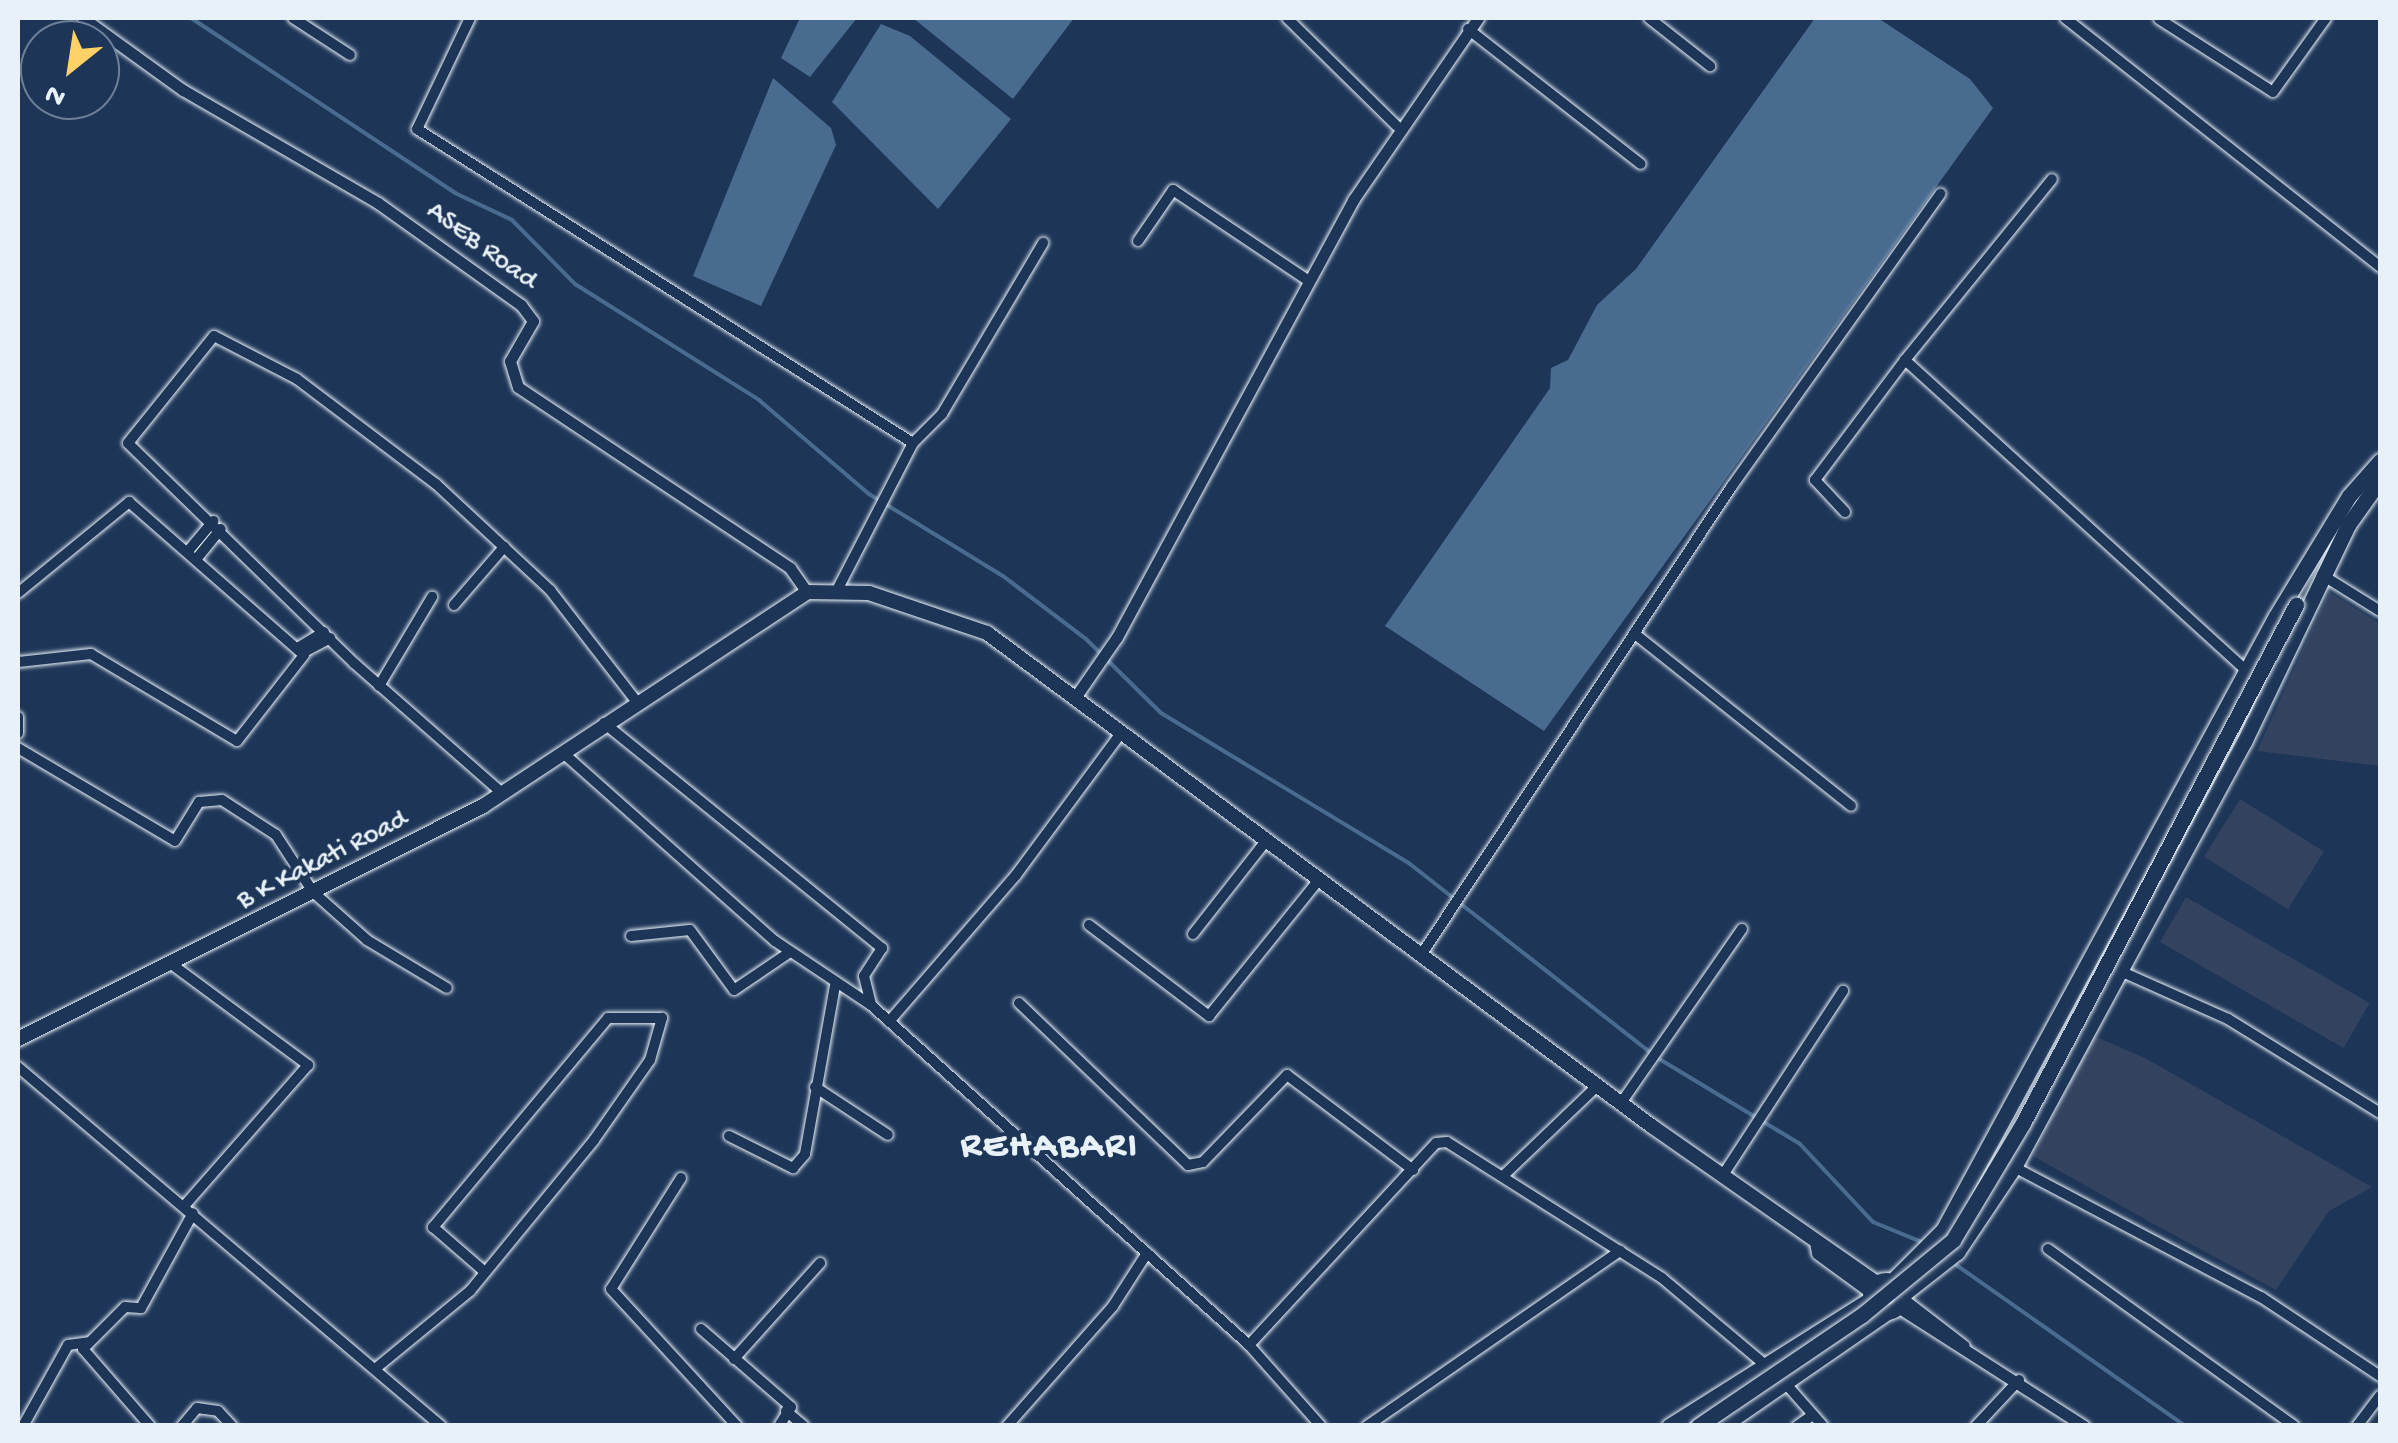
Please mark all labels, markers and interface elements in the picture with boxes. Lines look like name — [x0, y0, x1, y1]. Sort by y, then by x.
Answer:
north arrow — [20, 20, 120, 120]
text: N — [40, 76, 72, 114]
street label: ASEB Road — [419, 195, 543, 299]
street label: B K Kakati Road — [232, 804, 414, 918]
district label: REHABARI — [961, 1125, 1139, 1171]

